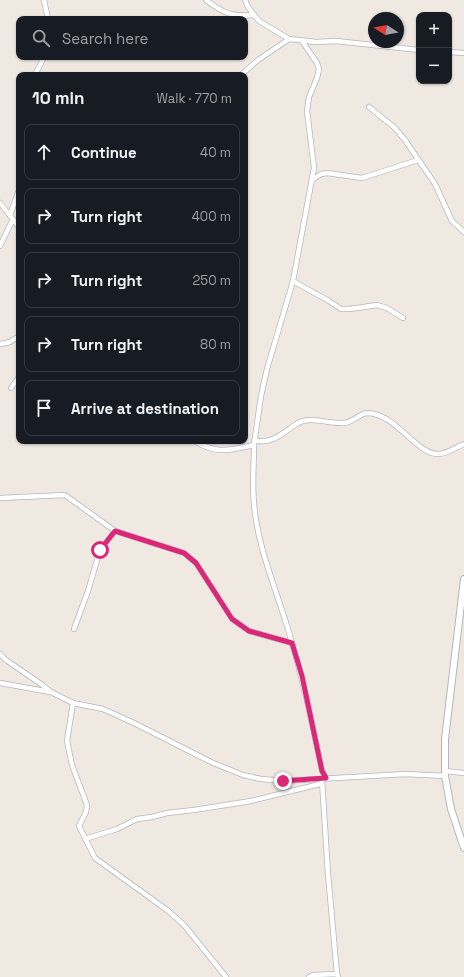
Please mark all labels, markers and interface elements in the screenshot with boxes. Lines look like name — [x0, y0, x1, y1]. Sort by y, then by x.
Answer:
north arrow — [368, 12, 404, 48]
map controls — [416, 12, 452, 84]
button: + — [416, 12, 452, 48]
search box — [16, 16, 248, 60]
icon: search — [30, 27, 52, 49]
text: Search here — [62, 29, 148, 48]
button: − — [416, 48, 452, 84]
text: 10 min — [32, 87, 85, 109]
text: Walk · 770 m — [157, 90, 232, 107]
icon: ahead — [33, 141, 55, 163]
text: Continue — [71, 143, 137, 162]
text: 40 m — [200, 144, 231, 161]
icon: right — [33, 205, 55, 227]
text: Turn right — [71, 207, 142, 226]
text: 400 m — [192, 208, 231, 225]
icon: right — [33, 269, 55, 291]
text: Turn right — [71, 271, 142, 290]
text: 250 m — [193, 272, 231, 289]
icon: right — [33, 333, 55, 355]
text: Turn right — [71, 335, 142, 354]
text: 80 m — [200, 336, 231, 353]
icon: arrive — [33, 397, 55, 419]
text: Arrive at destination — [71, 399, 219, 418]
route start — [91, 541, 109, 559]
route end — [274, 772, 292, 790]

